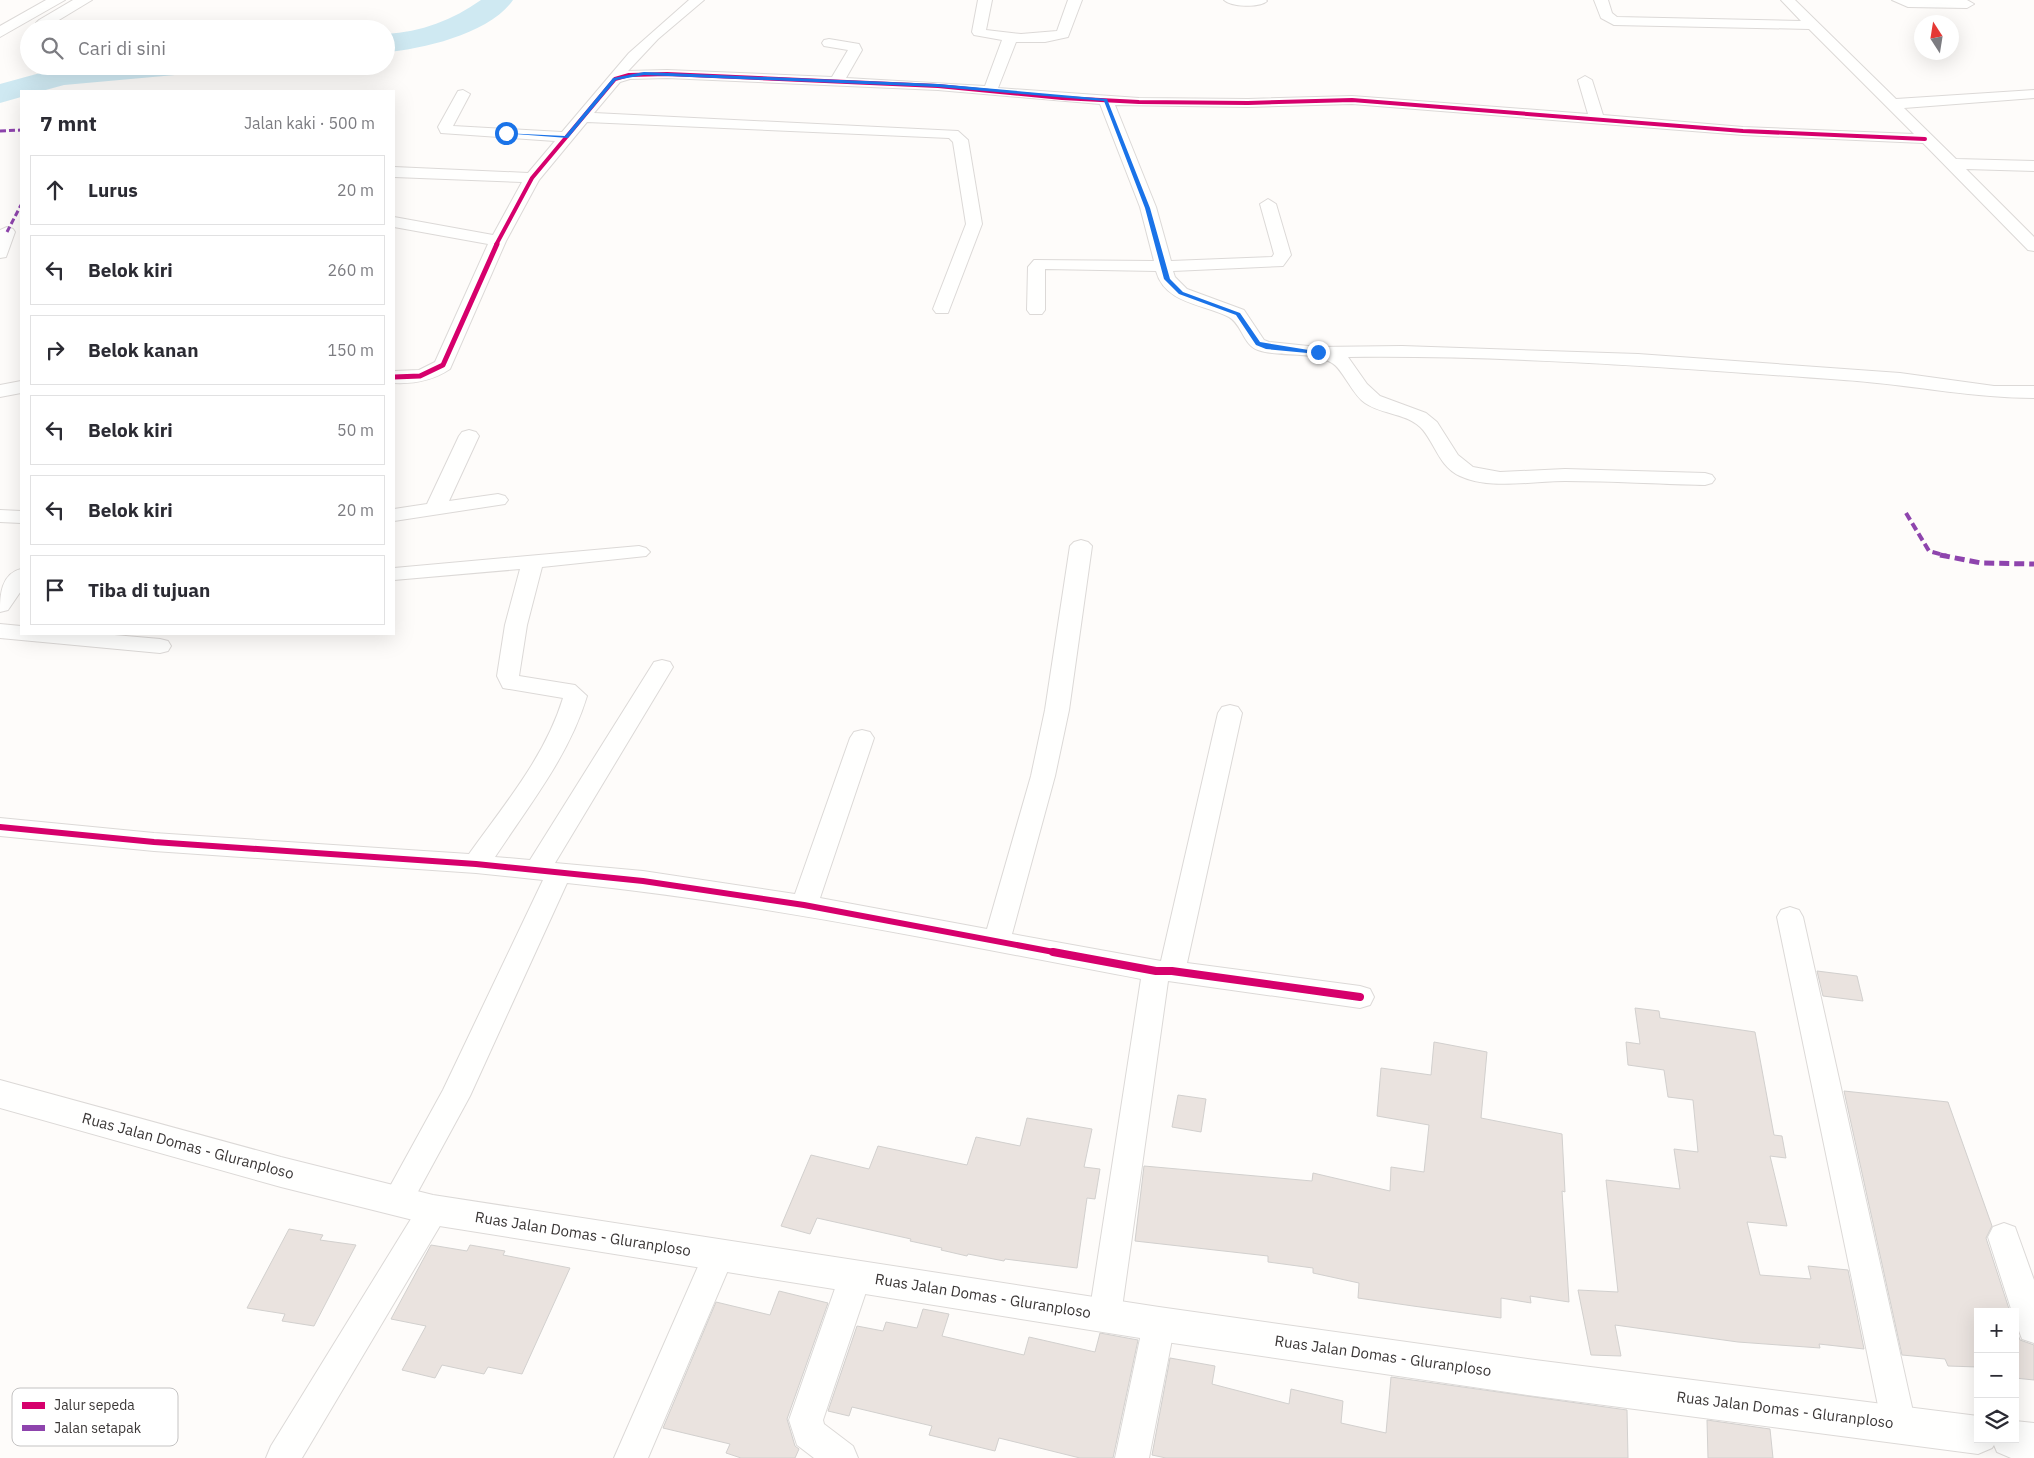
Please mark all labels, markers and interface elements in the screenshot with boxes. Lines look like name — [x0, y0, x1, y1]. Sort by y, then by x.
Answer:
north arrow — [1914, 15, 1959, 60]
search box — [20, 20, 395, 75]
icon: search — [38, 34, 66, 62]
text: Cari di sini — [78, 36, 166, 60]
text: 7 mnt — [40, 109, 97, 137]
text: Jalan kaki · 500 m — [244, 113, 375, 133]
route start — [495, 122, 518, 145]
icon: ahead — [41, 176, 69, 204]
text: Lurus — [88, 178, 138, 202]
text: 20 m — [337, 180, 374, 200]
icon: left — [41, 256, 69, 284]
text: Belok kiri — [88, 258, 173, 282]
text: 260 m — [327, 260, 374, 280]
icon: right — [41, 336, 69, 364]
text: Belok kanan — [88, 338, 199, 362]
text: 150 m — [327, 340, 374, 360]
route end — [1307, 341, 1330, 364]
icon: left — [41, 416, 69, 444]
text: Belok kiri — [88, 418, 173, 442]
text: 50 m — [337, 420, 374, 440]
icon: left — [41, 496, 69, 524]
text: Belok kiri — [88, 498, 173, 522]
text: 20 m — [337, 500, 374, 520]
icon: arrive — [41, 576, 69, 604]
text: Tiba di tujuan — [88, 578, 210, 602]
street label: Ruas Jalan Domas - Gluranploso — [80, 1108, 296, 1183]
street label: Ruas Jalan Domas - Gluranploso — [474, 1207, 693, 1260]
street label: Ruas Jalan Domas - Gluranploso — [874, 1269, 1093, 1322]
map controls — [1974, 1308, 2019, 1443]
button: + — [1974, 1308, 2019, 1353]
street label: Ruas Jalan Domas - Gluranploso — [1273, 1331, 1493, 1380]
button: − — [1974, 1353, 2019, 1398]
street label: Ruas Jalan Domas - Gluranploso — [1675, 1387, 1895, 1432]
legend — [12, 1388, 178, 1446]
text: Jalur sepeda — [54, 1396, 135, 1414]
button: layers — [1974, 1398, 2019, 1443]
text: Jalan setapak — [54, 1419, 142, 1437]

